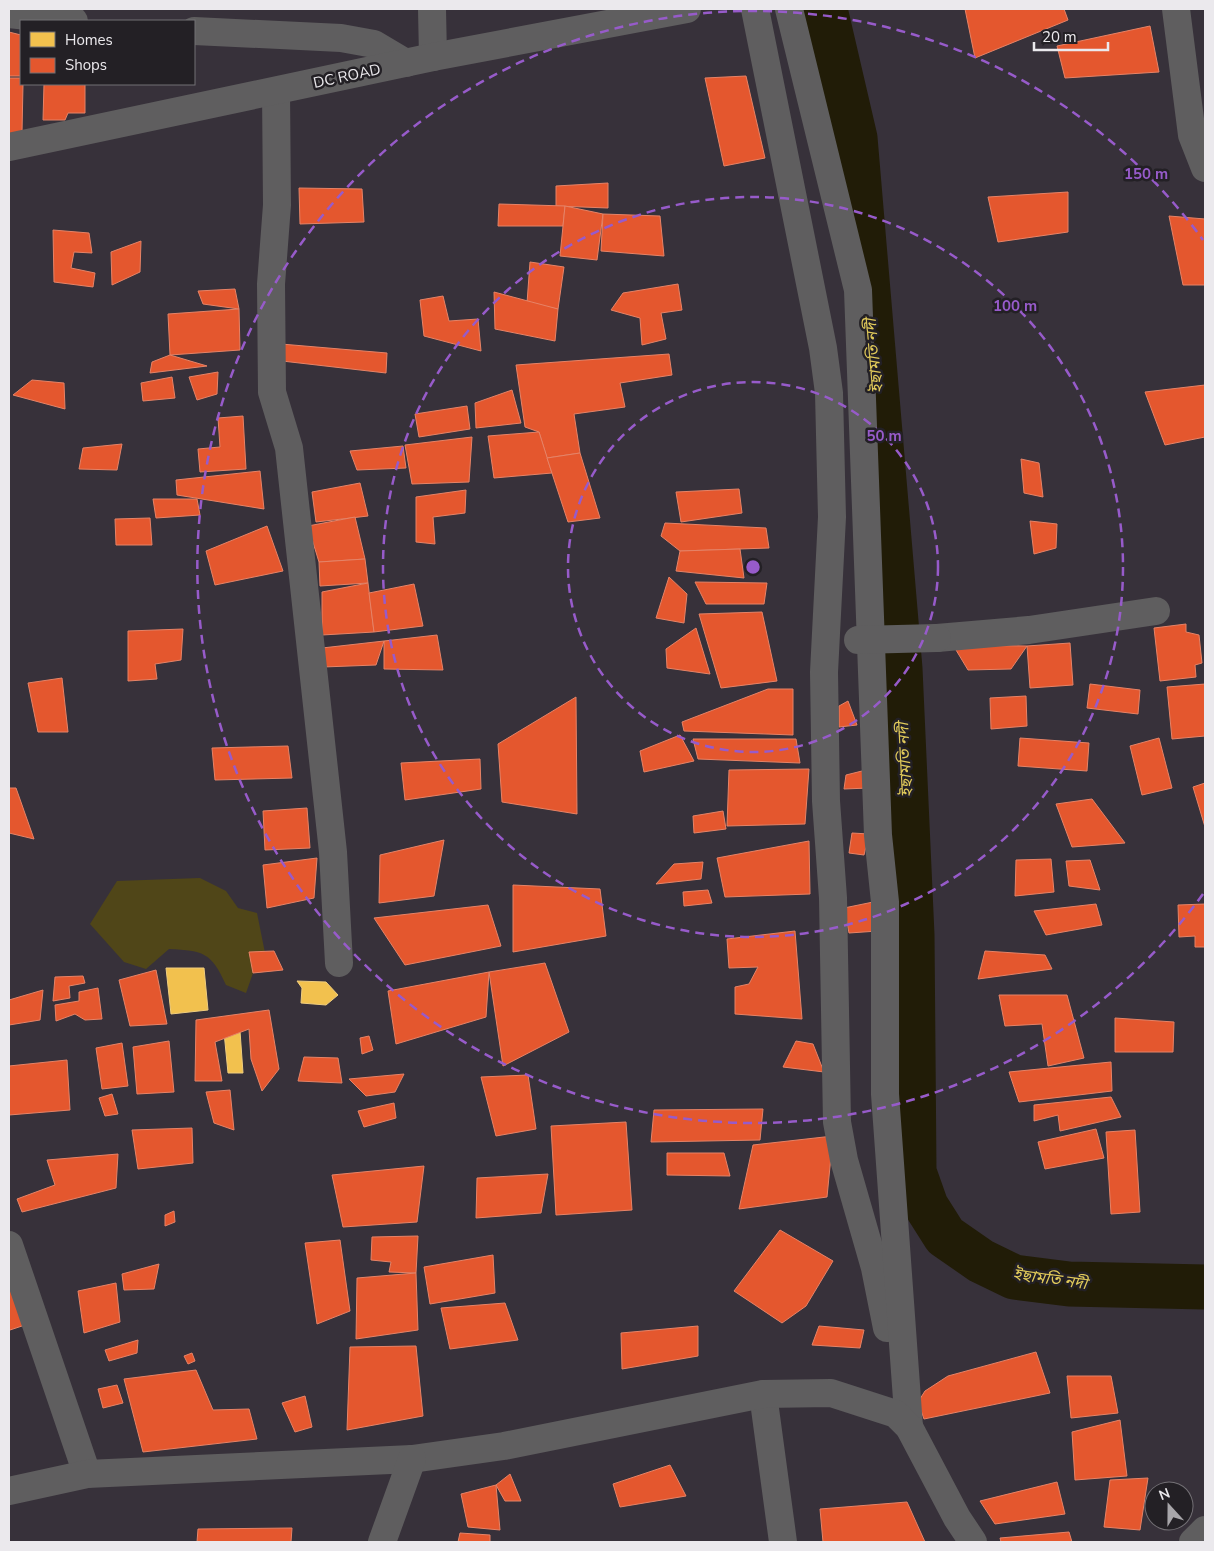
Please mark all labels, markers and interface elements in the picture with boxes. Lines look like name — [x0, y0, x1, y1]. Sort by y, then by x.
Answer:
legend — [20, 20, 195, 85]
scale bar — [1034, 20, 1108, 52]
text: 20 m — [1042, 27, 1077, 47]
text: Homes — [65, 30, 113, 50]
text: Shops — [65, 55, 107, 75]
street label: DC ROAD — [311, 59, 383, 93]
text: 150 m — [1124, 164, 1168, 184]
text: 100 m — [993, 296, 1037, 316]
water label: ইছামতি নদী — [860, 315, 888, 394]
text: 50 m — [866, 426, 902, 446]
centre of rings — [744, 558, 762, 576]
water label: ইছামতি নদী — [892, 719, 918, 798]
water label: ইছামতি নদী — [1011, 1263, 1091, 1295]
north arrow — [1144, 1481, 1194, 1531]
text: N — [1156, 1484, 1173, 1505]

